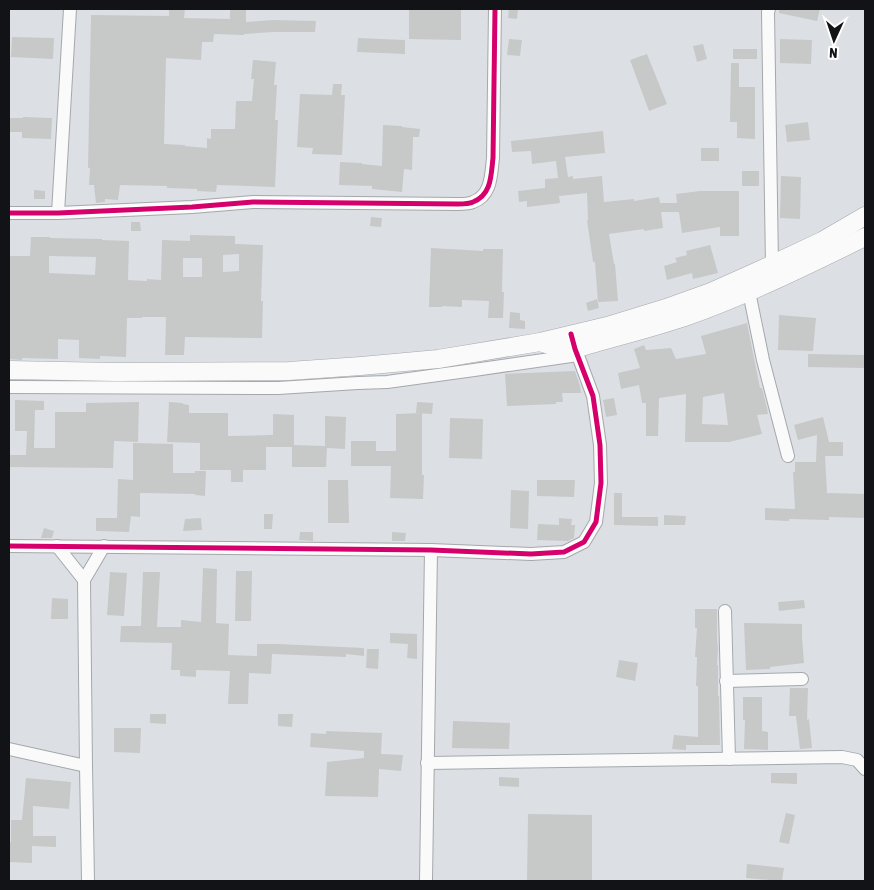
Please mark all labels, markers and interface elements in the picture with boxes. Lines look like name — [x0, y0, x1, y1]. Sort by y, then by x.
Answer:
north arrow — [809, 15, 859, 65]
text: N — [829, 45, 838, 61]

